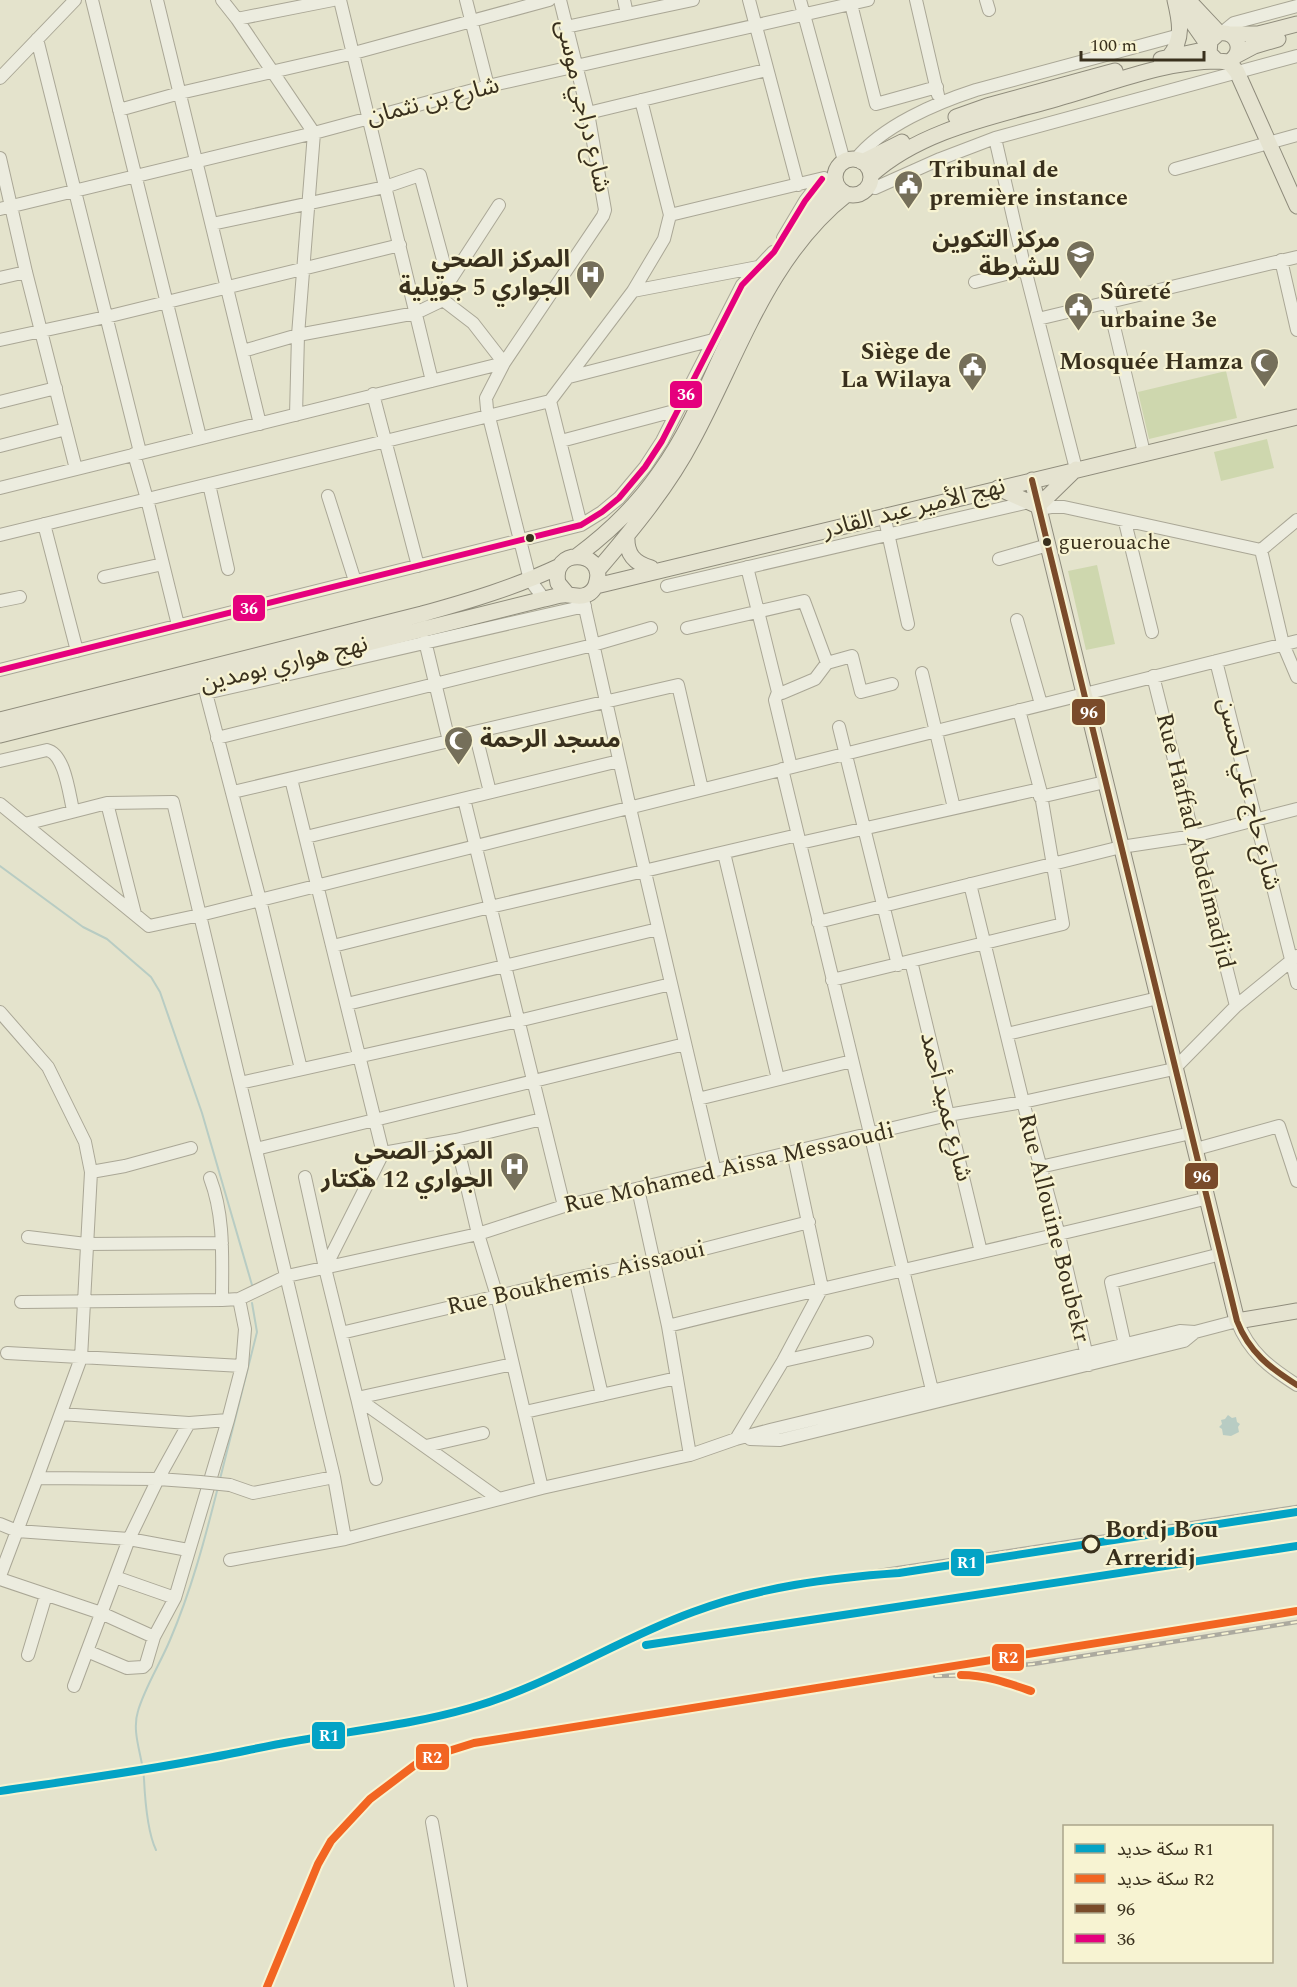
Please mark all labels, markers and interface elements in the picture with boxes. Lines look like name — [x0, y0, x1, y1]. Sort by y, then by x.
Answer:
street label: شارع دراجي موسى — [546, 16, 620, 196]
scale bar — [1081, 24, 1204, 62]
text: 100 m — [1090, 32, 1137, 59]
street label: شارع بن نثمان — [363, 67, 503, 135]
place label: Tribunal de première instance — [929, 152, 1128, 216]
public building icon: Tribunal de première instance — [892, 168, 924, 210]
place label: مركز التكوين للشرطة — [932, 222, 1060, 286]
school or university icon: مركز التكوين للشرطة — [1065, 238, 1097, 280]
place label: المركز الصحي الجواري 5 جويلية — [399, 242, 570, 307]
hospital icon: المركز الصحي الجواري 5 جويلية — [575, 258, 607, 300]
place label: Sûreté urbaine 3e — [1100, 274, 1217, 338]
public building icon: Sûreté urbaine 3e — [1063, 290, 1095, 332]
place label: Siège de La Wilaya — [840, 334, 952, 398]
place label: Mosquée Hamza — [1059, 344, 1244, 380]
mosque icon: Mosquée Hamza — [1248, 346, 1280, 388]
public building icon: Siège de La Wilaya — [956, 350, 988, 392]
line badge: 36 — [669, 380, 703, 409]
text: 36 — [677, 383, 695, 407]
street label: نهج الأمير عبد القادر — [818, 468, 1009, 548]
place label: guerouache — [1058, 526, 1171, 559]
unlabelled marker — [524, 532, 536, 544]
marker: guerouache — [1041, 536, 1053, 548]
line badge: 36 — [232, 594, 266, 622]
text: 36 — [240, 597, 258, 621]
street label: نهج هواري بومدين — [196, 626, 372, 702]
street label: شارع حاج علي لحسن — [1208, 694, 1290, 894]
line badge: 96 — [1071, 698, 1106, 726]
text: 96 — [1080, 701, 1098, 725]
street label: Rue Haffad Abdelmadjid — [1146, 709, 1244, 973]
place label: مسجد الرحمة — [480, 722, 621, 758]
mosque icon: مسجد الرحمة — [443, 724, 475, 766]
street label: شارع عميد أحمد — [910, 1028, 982, 1186]
street label: Rue Allouine Boubekr — [1008, 1110, 1100, 1346]
street label: Rue Mohamed Aissa Messaoudi — [560, 1112, 898, 1224]
place label: المركز الصحي الجواري 12 هكتار — [320, 1134, 493, 1199]
hospital icon: المركز الصحي الجواري 12 هكتار — [498, 1150, 530, 1192]
line badge: 96 — [1184, 1162, 1219, 1190]
text: 96 — [1193, 1165, 1211, 1189]
street label: Rue Boukhemis Aissaoui — [443, 1231, 709, 1325]
place label: Bordj Bou Arreridj — [1105, 1512, 1218, 1576]
marker: Bordj Bou Arreridj — [1082, 1535, 1100, 1553]
line badge: R1 — [950, 1548, 985, 1577]
text: R1 — [957, 1551, 977, 1575]
line badge: R2 — [991, 1643, 1025, 1672]
text: R2 — [998, 1646, 1018, 1670]
line badge: R1 — [311, 1721, 346, 1750]
text: R1 — [319, 1724, 339, 1748]
line badge: R2 — [415, 1743, 450, 1771]
text: R2 — [422, 1746, 442, 1770]
legend — [1063, 1825, 1273, 1963]
text: سكة حديد R1 — [1117, 1836, 1214, 1863]
text: سكة حديد R2 — [1117, 1866, 1214, 1893]
text: 96 — [1117, 1896, 1135, 1923]
text: 36 — [1117, 1926, 1135, 1953]

